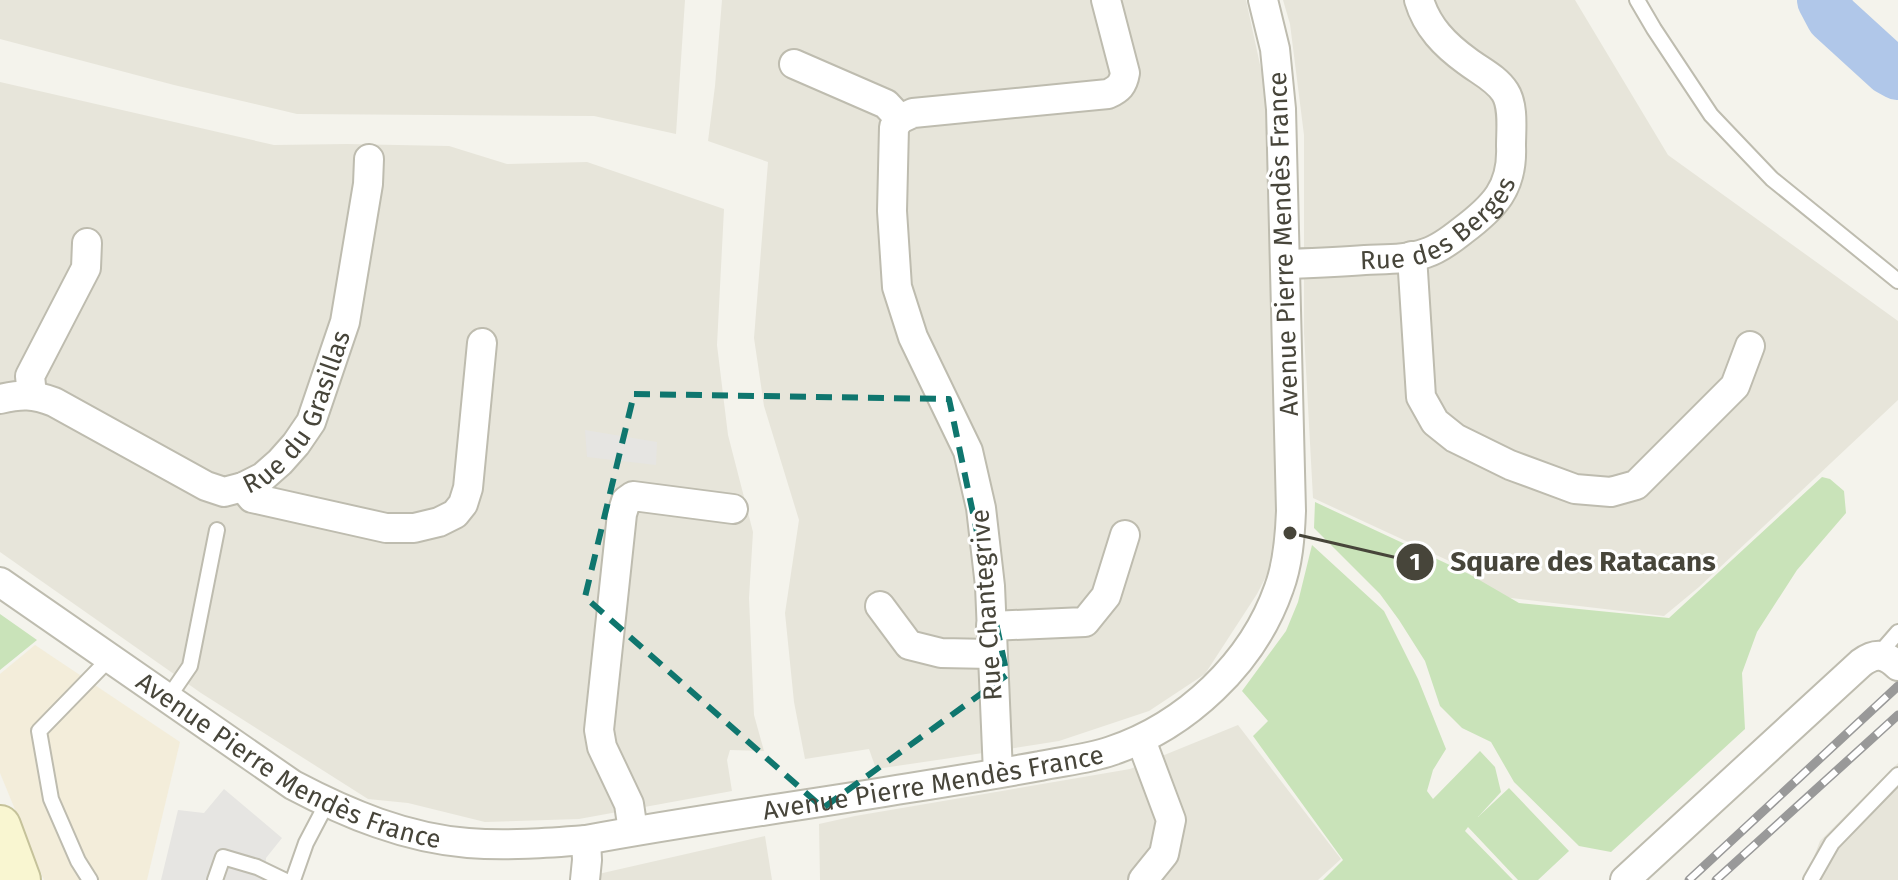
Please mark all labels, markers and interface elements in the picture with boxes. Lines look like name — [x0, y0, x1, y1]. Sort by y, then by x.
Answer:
street label: Avenue Pierre Mendès France — [1262, 71, 1305, 417]
street label: Rue des Berges — [1359, 173, 1522, 276]
street label: Rue du Grasillas — [238, 327, 357, 501]
street label: Rue Chantegrive — [964, 508, 1009, 702]
callout: Square des Ratacans — [1395, 536, 1732, 588]
text: Square des Ratacans — [1450, 545, 1716, 578]
text: 1 — [1409, 548, 1421, 576]
street label: Avenue Pierre Mendès France — [130, 666, 444, 855]
street label: Avenue Pierre Mendès France — [761, 739, 1107, 827]

